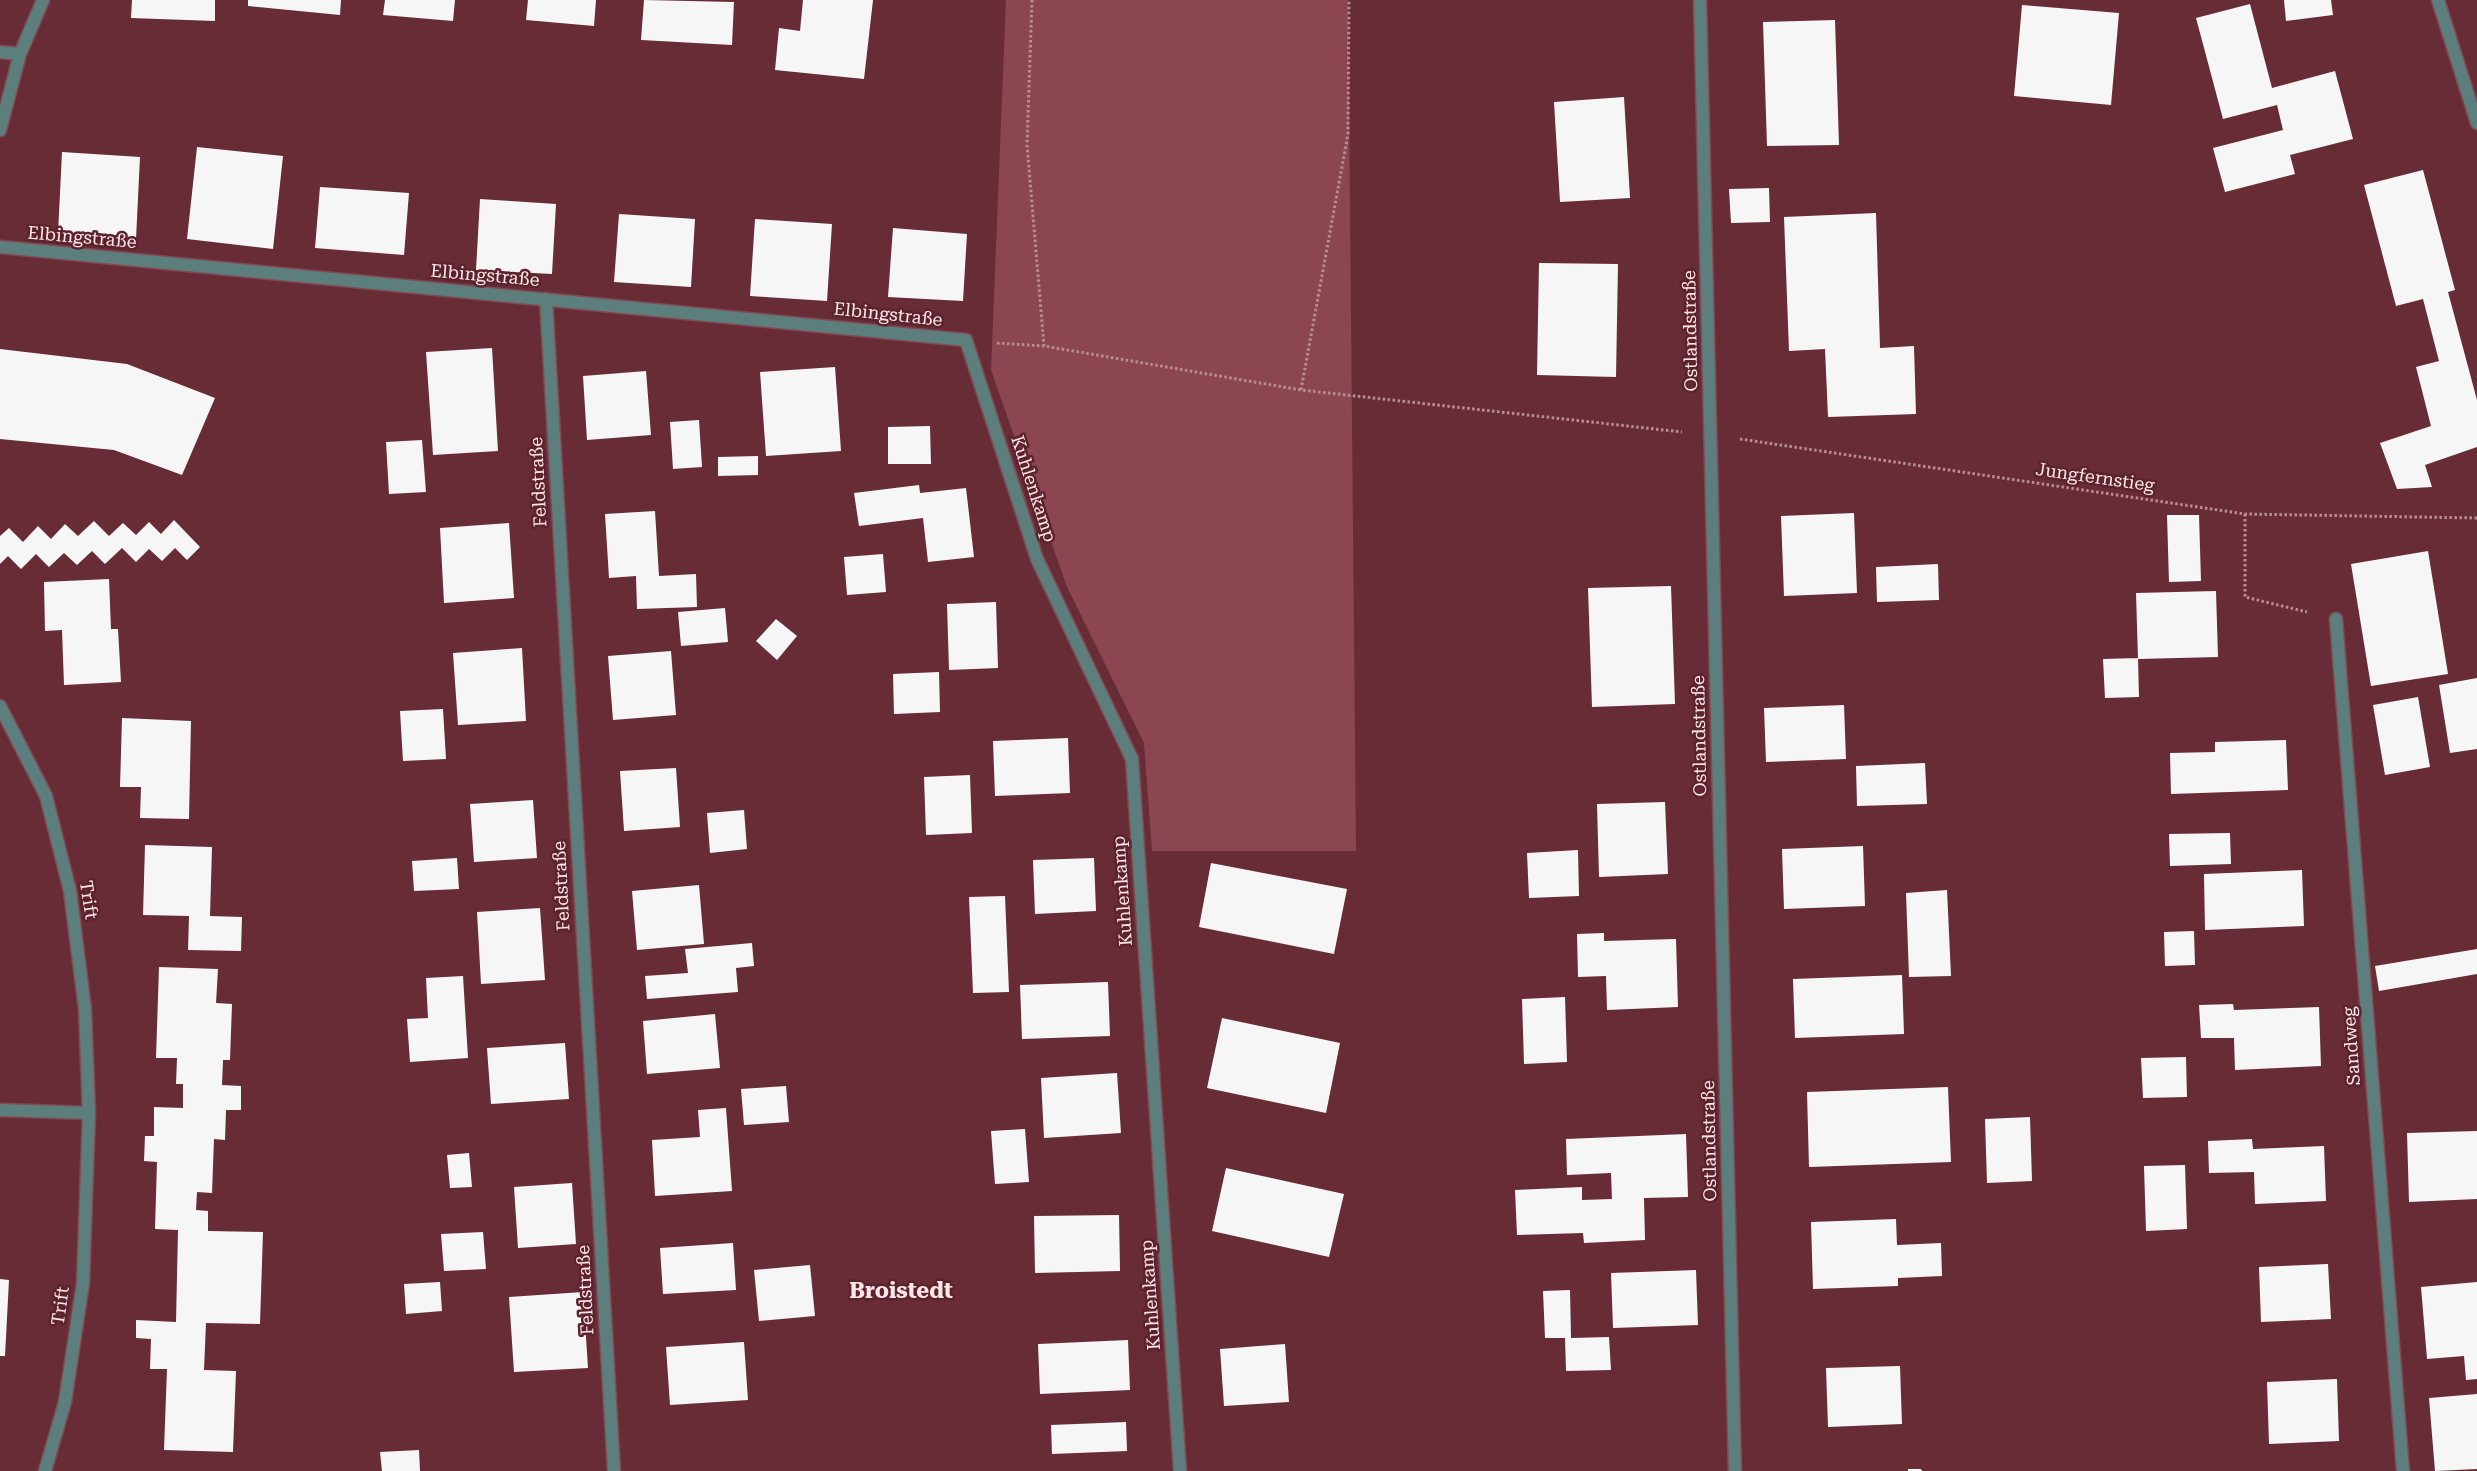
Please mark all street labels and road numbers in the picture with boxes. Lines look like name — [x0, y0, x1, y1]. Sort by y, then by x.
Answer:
street label: Elbingstraße — [26, 222, 138, 254]
street label: Elbingstraße — [429, 260, 541, 292]
street label: Ostlandstraße — [1679, 270, 1703, 392]
street label: Elbingstraße — [832, 299, 944, 331]
street label: Kuhlenkamp — [1006, 433, 1060, 545]
street label: Feldstraße — [526, 436, 552, 528]
street label: Jungfernstieg — [2034, 459, 2156, 497]
street label: Ostlandstraße — [1688, 675, 1712, 797]
street label: Kuhlenkamp — [1108, 835, 1138, 947]
street label: Feldstraße — [549, 840, 575, 932]
street label: Trift — [74, 879, 102, 921]
street label: Sandweg — [2338, 1006, 2366, 1086]
street label: Ostlandstraße — [1698, 1080, 1722, 1202]
street label: Kuhlenkamp — [1136, 1239, 1166, 1351]
street label: Feldstraße — [573, 1244, 599, 1336]
street label: Trift — [48, 1285, 74, 1327]

